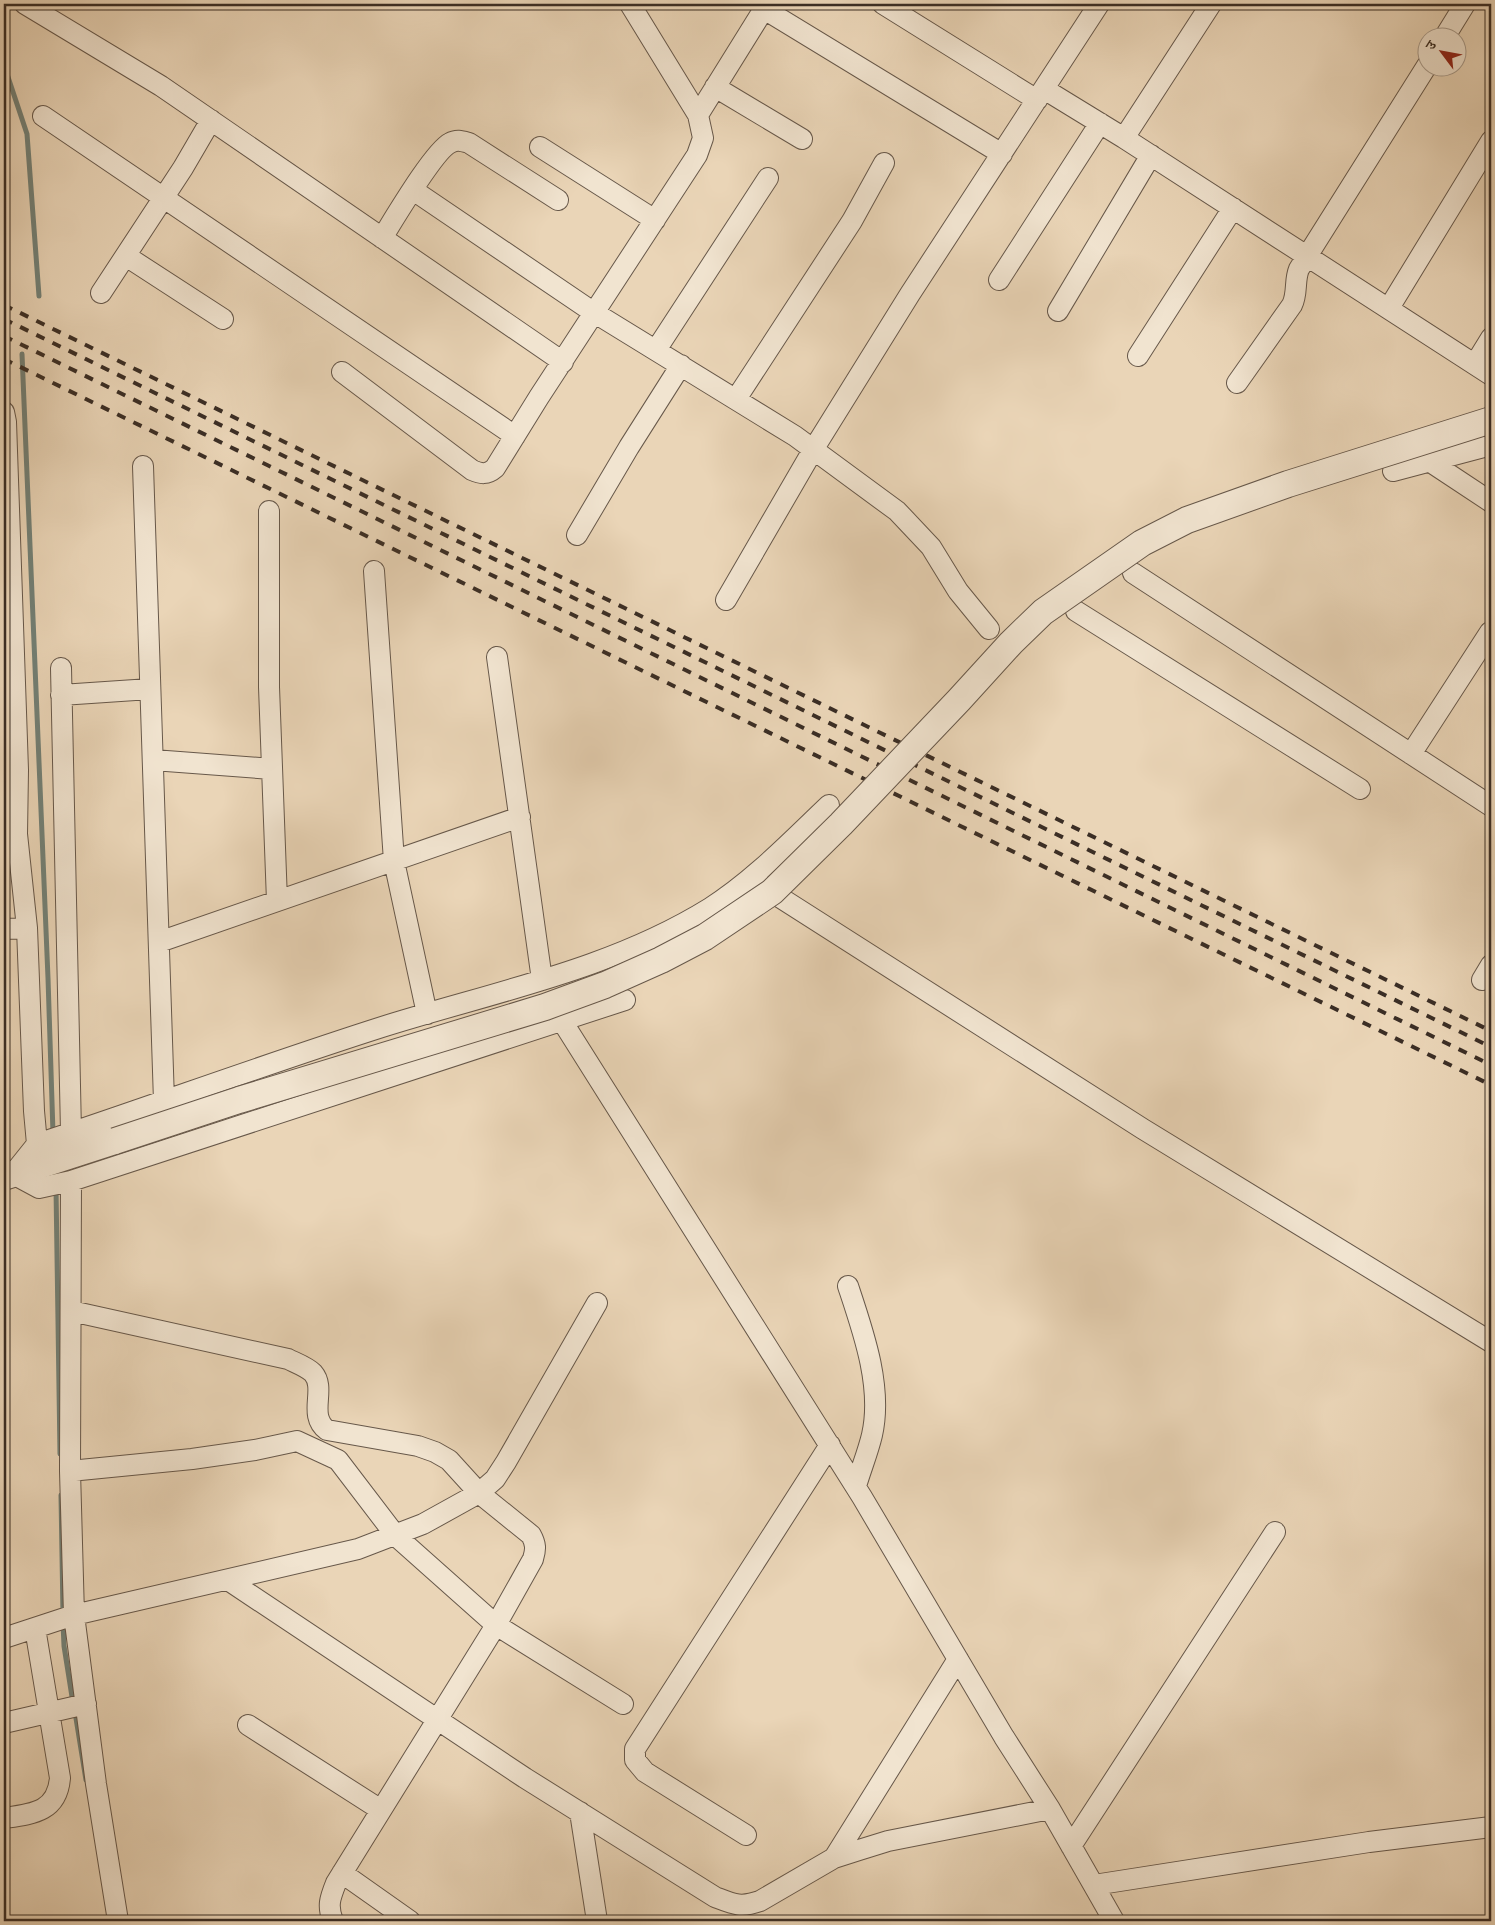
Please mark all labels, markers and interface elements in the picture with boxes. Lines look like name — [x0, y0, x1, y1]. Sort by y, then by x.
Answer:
north arrow — [1418, 28, 1468, 78]
text: उ — [1420, 36, 1442, 54]

